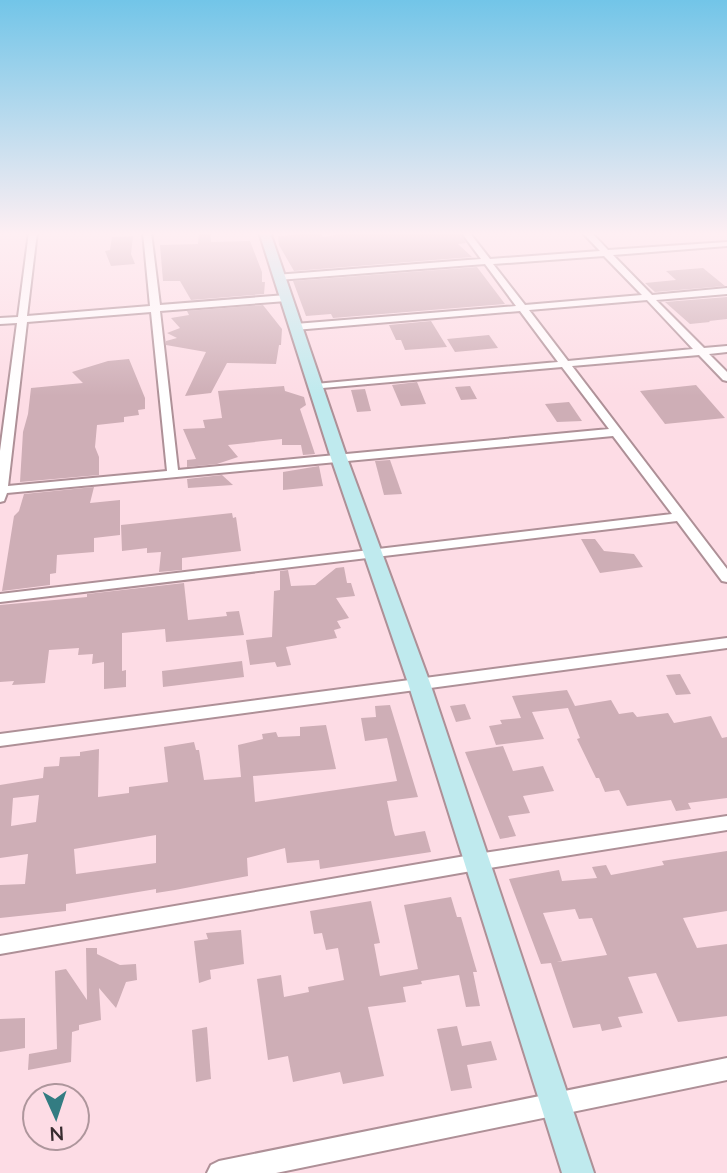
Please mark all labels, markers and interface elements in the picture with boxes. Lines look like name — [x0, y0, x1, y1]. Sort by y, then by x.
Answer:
north arrow — [21, 1082, 91, 1152]
text: N — [49, 1123, 65, 1146]

